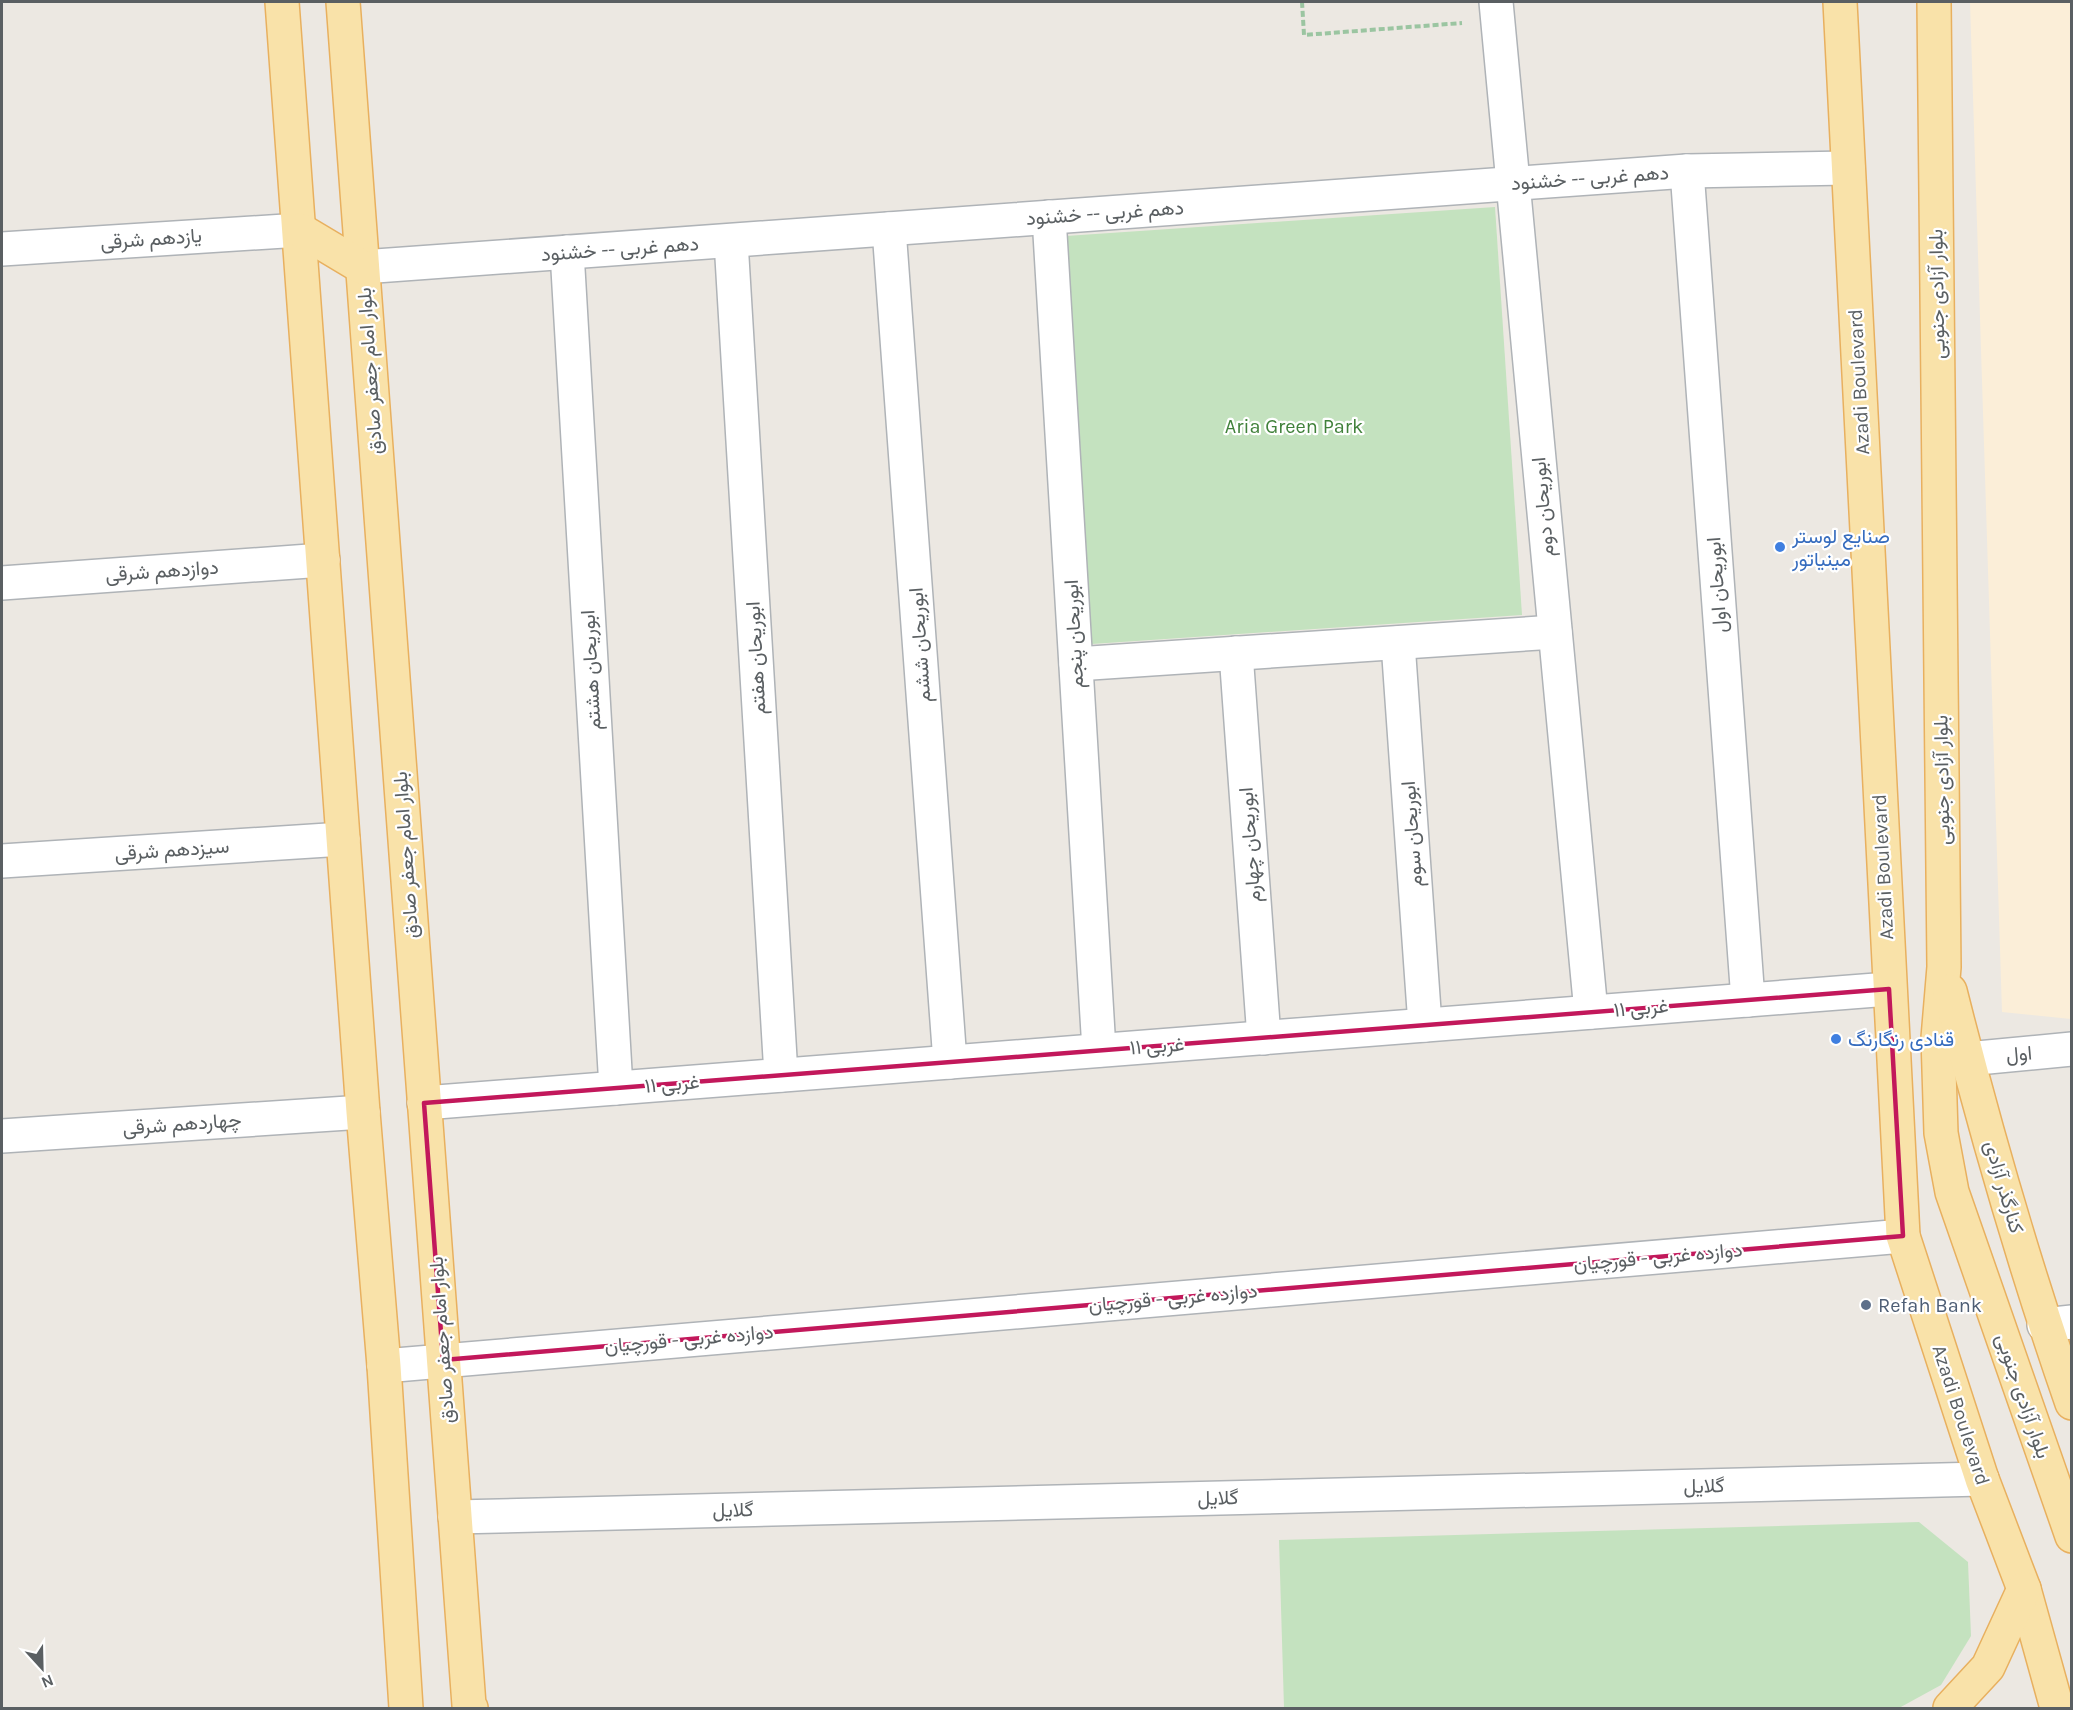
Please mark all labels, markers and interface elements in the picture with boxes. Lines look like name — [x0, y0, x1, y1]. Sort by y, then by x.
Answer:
street label: دهم غربی -- خشنود — [1510, 161, 1670, 196]
street label: دهم غربی -- خشنود — [1025, 196, 1185, 231]
street label: یازدهم شرقی — [99, 224, 203, 255]
street label: بلوار آزادی جنوبی — [1924, 229, 1951, 359]
street label: دهم غربی -- خشنود — [540, 232, 700, 267]
street label: بلوار امام جعفر صادق — [353, 287, 388, 455]
street label: Azadi Boulevard — [1844, 308, 1874, 456]
park label: Aria Green Park — [1225, 415, 1363, 438]
street label: ابوریحان دوم — [1527, 456, 1560, 558]
place label: صنایع لوستر مینیاتور — [1791, 525, 1890, 572]
street label: ابوریحان اول — [1702, 536, 1733, 634]
marker: صنایع لوستر مینیاتور — [1773, 540, 1787, 554]
street label: دوازدهم شرقی — [105, 556, 219, 587]
street label: ابوریحان پنجم — [1060, 579, 1090, 689]
street label: ابوریحان ششم — [905, 587, 936, 703]
street label: ابوریحان هفتم — [742, 601, 771, 715]
street label: ابوریحان هشتم — [576, 609, 607, 731]
street label: بلوار آزادی جنوبی — [1929, 715, 1956, 845]
street label: بلوار امام جعفر صادق — [389, 771, 424, 939]
street label: ابوریحان سوم — [1397, 780, 1428, 888]
street label: ابوریحان چهارم — [1235, 786, 1267, 903]
street label: Azadi Boulevard — [1868, 793, 1898, 941]
street label: سیزدهم شرقی — [114, 835, 230, 866]
street label: ۱۱ غربی — [1613, 994, 1669, 1023]
place label: قنادی رنگارنگ — [1848, 1028, 1954, 1052]
marker: قنادی رنگارنگ — [1829, 1032, 1843, 1046]
street label: ۱۱ غربی — [1129, 1033, 1185, 1060]
street label: اول — [2005, 1041, 2033, 1068]
street label: ۱۱ غربی — [644, 1070, 700, 1099]
street label: چهاردهم شرقی — [122, 1108, 242, 1142]
street label: کنارگذر آزادی — [1979, 1138, 2028, 1236]
street label: دوازده غربی - قورچیان — [1573, 1238, 1744, 1278]
street label: بلوار امام جعفر صادق — [425, 1256, 460, 1424]
street label: دوازده غربی - قورچیان — [1088, 1279, 1259, 1319]
place label: Refah Bank — [1878, 1294, 1982, 1317]
marker: Refah Bank — [1859, 1298, 1873, 1312]
street label: دوازده غربی - قورچیان — [604, 1320, 775, 1360]
street label: بلوار آزادی جنوبی — [1990, 1331, 2055, 1462]
street label: Azadi Boulevard — [1927, 1342, 1995, 1488]
street label: گلایل — [1683, 1474, 1725, 1498]
street label: گلایل — [1197, 1486, 1239, 1510]
street label: گلایل — [712, 1498, 754, 1522]
north arrow — [12, 1638, 72, 1698]
text: N — [39, 1670, 56, 1692]

